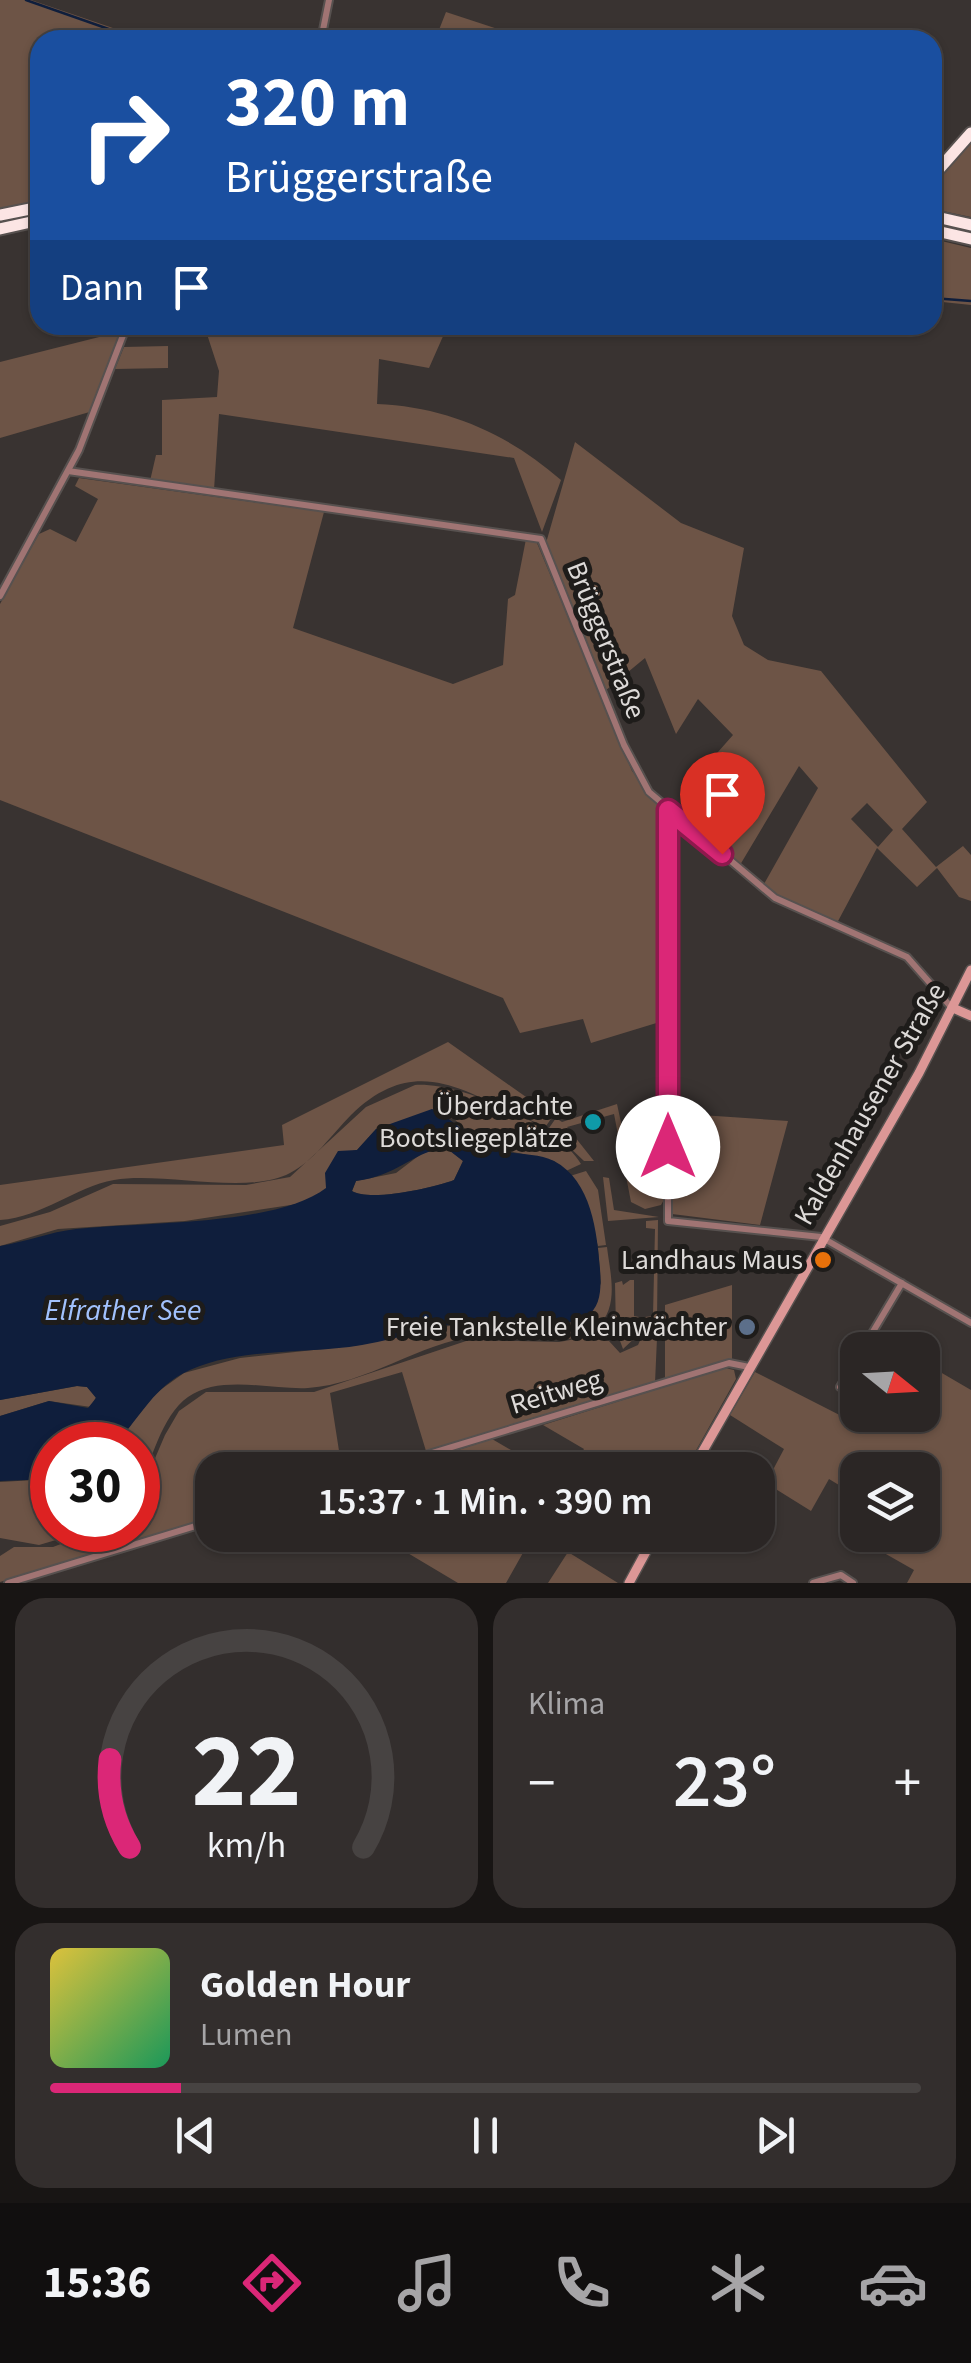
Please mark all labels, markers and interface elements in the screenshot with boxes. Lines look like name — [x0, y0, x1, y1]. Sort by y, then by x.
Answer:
text: 320 m — [225, 53, 410, 153]
icon: right — [60, 70, 190, 200]
text: Brüggerstraße — [225, 146, 493, 210]
icon: arrive — [164, 260, 219, 315]
text: Dann — [60, 261, 144, 315]
street label: Brüggerstraße — [556, 555, 656, 725]
pin — [680, 752, 765, 855]
icon: arrive — [695, 767, 750, 822]
street label: Kaldenhausener Straße — [784, 975, 956, 1233]
place label: Überdachte Bootsliegeplätze — [379, 1086, 573, 1158]
position arrow — [616, 1095, 720, 1199]
marker: Überdachte Bootsliegeplätze — [582, 1111, 604, 1133]
place label: Landhaus Maus — [621, 1240, 803, 1280]
marker: Landhaus Maus — [812, 1249, 834, 1271]
water label: Elfrather See — [45, 1289, 201, 1332]
place label: Freie Tankstelle Kleinwächter — [386, 1307, 727, 1347]
marker: Freie Tankstelle Kleinwächter — [736, 1316, 758, 1338]
north arrow — [840, 1332, 940, 1432]
map controls — [840, 1332, 940, 1552]
street label: Reitweg — [505, 1359, 607, 1425]
speed limit sign: 30 — [30, 1422, 160, 1552]
button: layers — [840, 1452, 940, 1552]
text: 15:37 · 1 Min. · 390 m — [318, 1475, 652, 1529]
text: Klima — [528, 1681, 605, 1727]
text: 22 — [192, 1699, 301, 1847]
text: 23° — [673, 1729, 776, 1836]
text: − — [528, 1745, 555, 1823]
text: + — [894, 1745, 921, 1823]
text: km/h — [207, 1820, 286, 1871]
text: Golden Hour — [200, 1958, 410, 2012]
text: Lumen — [200, 2012, 293, 2058]
icon: previous — [168, 2108, 223, 2163]
icon: pause — [458, 2108, 513, 2163]
icon: next — [748, 2108, 803, 2163]
icon: directions — [237, 2248, 307, 2318]
icon: music — [392, 2248, 462, 2318]
icon: phone — [547, 2248, 617, 2318]
icon: climate — [703, 2248, 773, 2318]
icon: car — [858, 2248, 928, 2318]
text: 15:36 — [43, 2251, 151, 2315]

